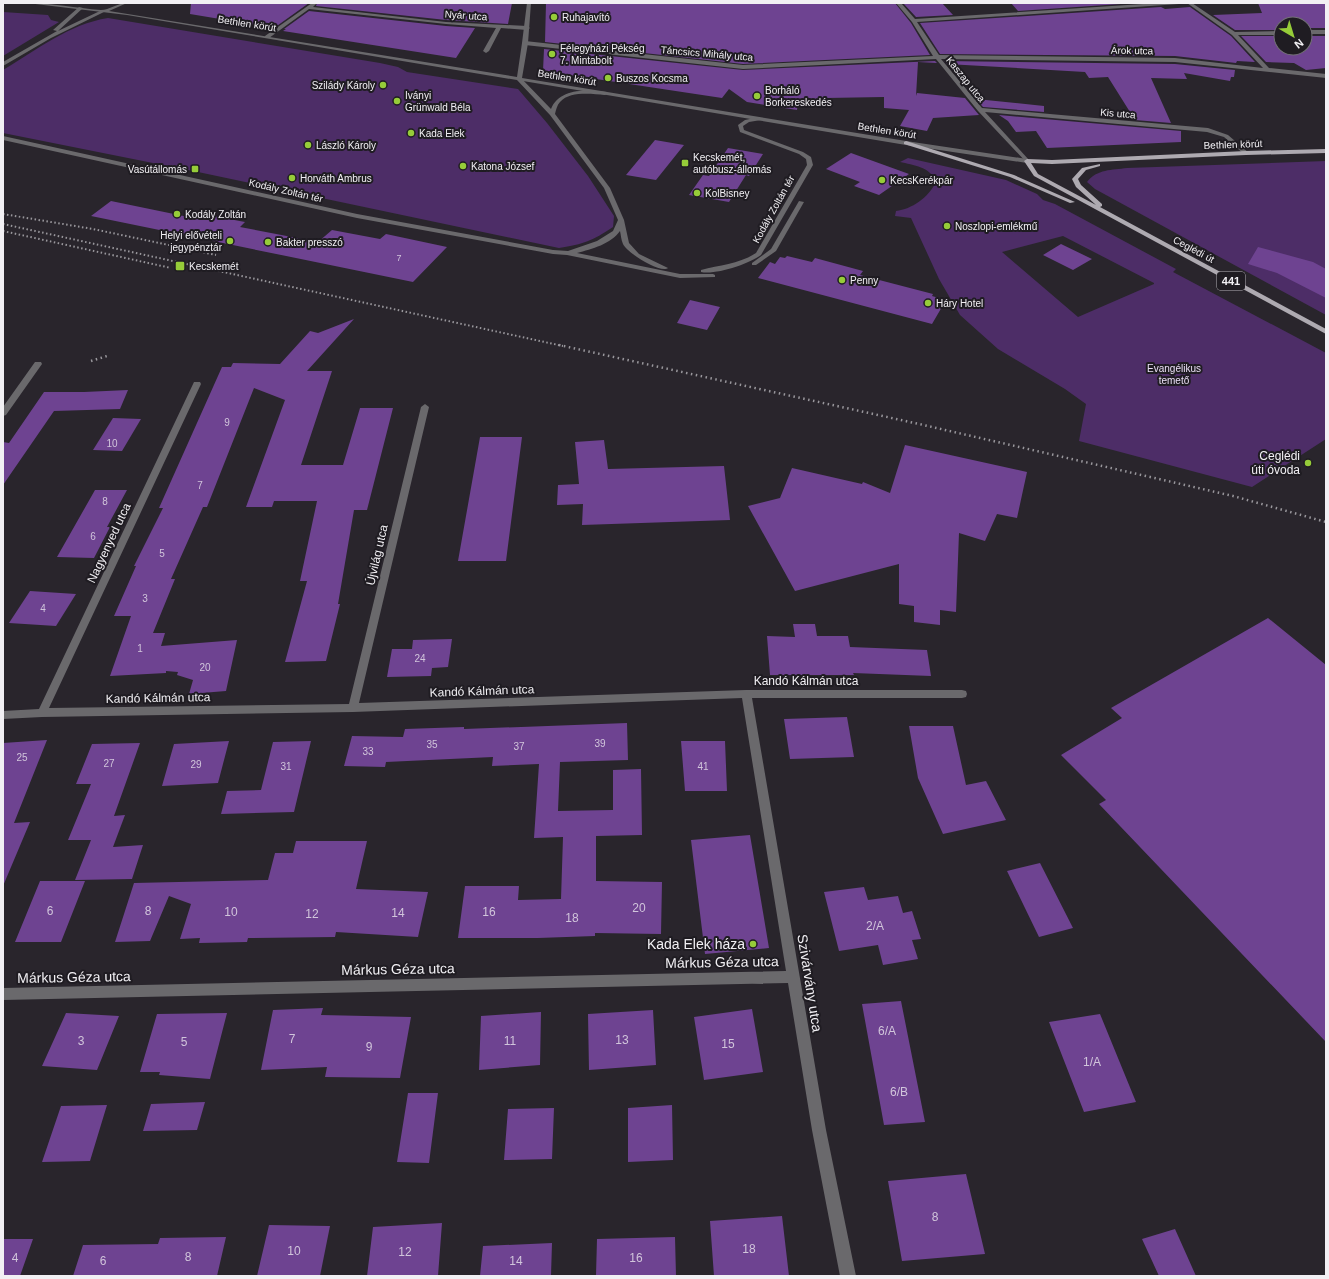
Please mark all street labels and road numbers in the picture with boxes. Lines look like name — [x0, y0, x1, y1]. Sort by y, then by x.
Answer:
street label: Nyár utca — [444, 9, 488, 23]
street label: Bethlen körút — [217, 13, 277, 34]
street label: Táncsics Mihály utca — [660, 44, 754, 63]
street label: Árok utca — [1111, 44, 1154, 56]
street label: Kaszap utca — [944, 54, 987, 104]
street label: Bethlen körút — [537, 67, 597, 88]
street label: Kis utca — [1100, 106, 1137, 121]
street label: Bethlen körút — [857, 120, 917, 141]
street label: Bethlen körút — [1203, 138, 1263, 151]
street label: Kodály Zoltán tér — [750, 173, 797, 245]
street label: Kodály Zoltán tér — [248, 177, 325, 204]
street label: Ceglédi út — [1171, 234, 1216, 265]
road number: 441 — [1217, 272, 1245, 290]
street label: Nagyenyed utca — [84, 500, 134, 585]
street label: Újvilág utca — [362, 523, 391, 587]
street label: Kandó Kálmán utca — [754, 674, 859, 688]
street label: Kandó Kálmán utca — [429, 682, 535, 700]
street label: Kandó Kálmán utca — [106, 690, 211, 706]
street label: Szivárvány utca — [794, 933, 826, 1033]
street label: Márkus Géza utca — [665, 953, 779, 971]
street label: Márkus Géza utca — [341, 960, 455, 978]
street label: Márkus Géza utca — [17, 968, 131, 986]

